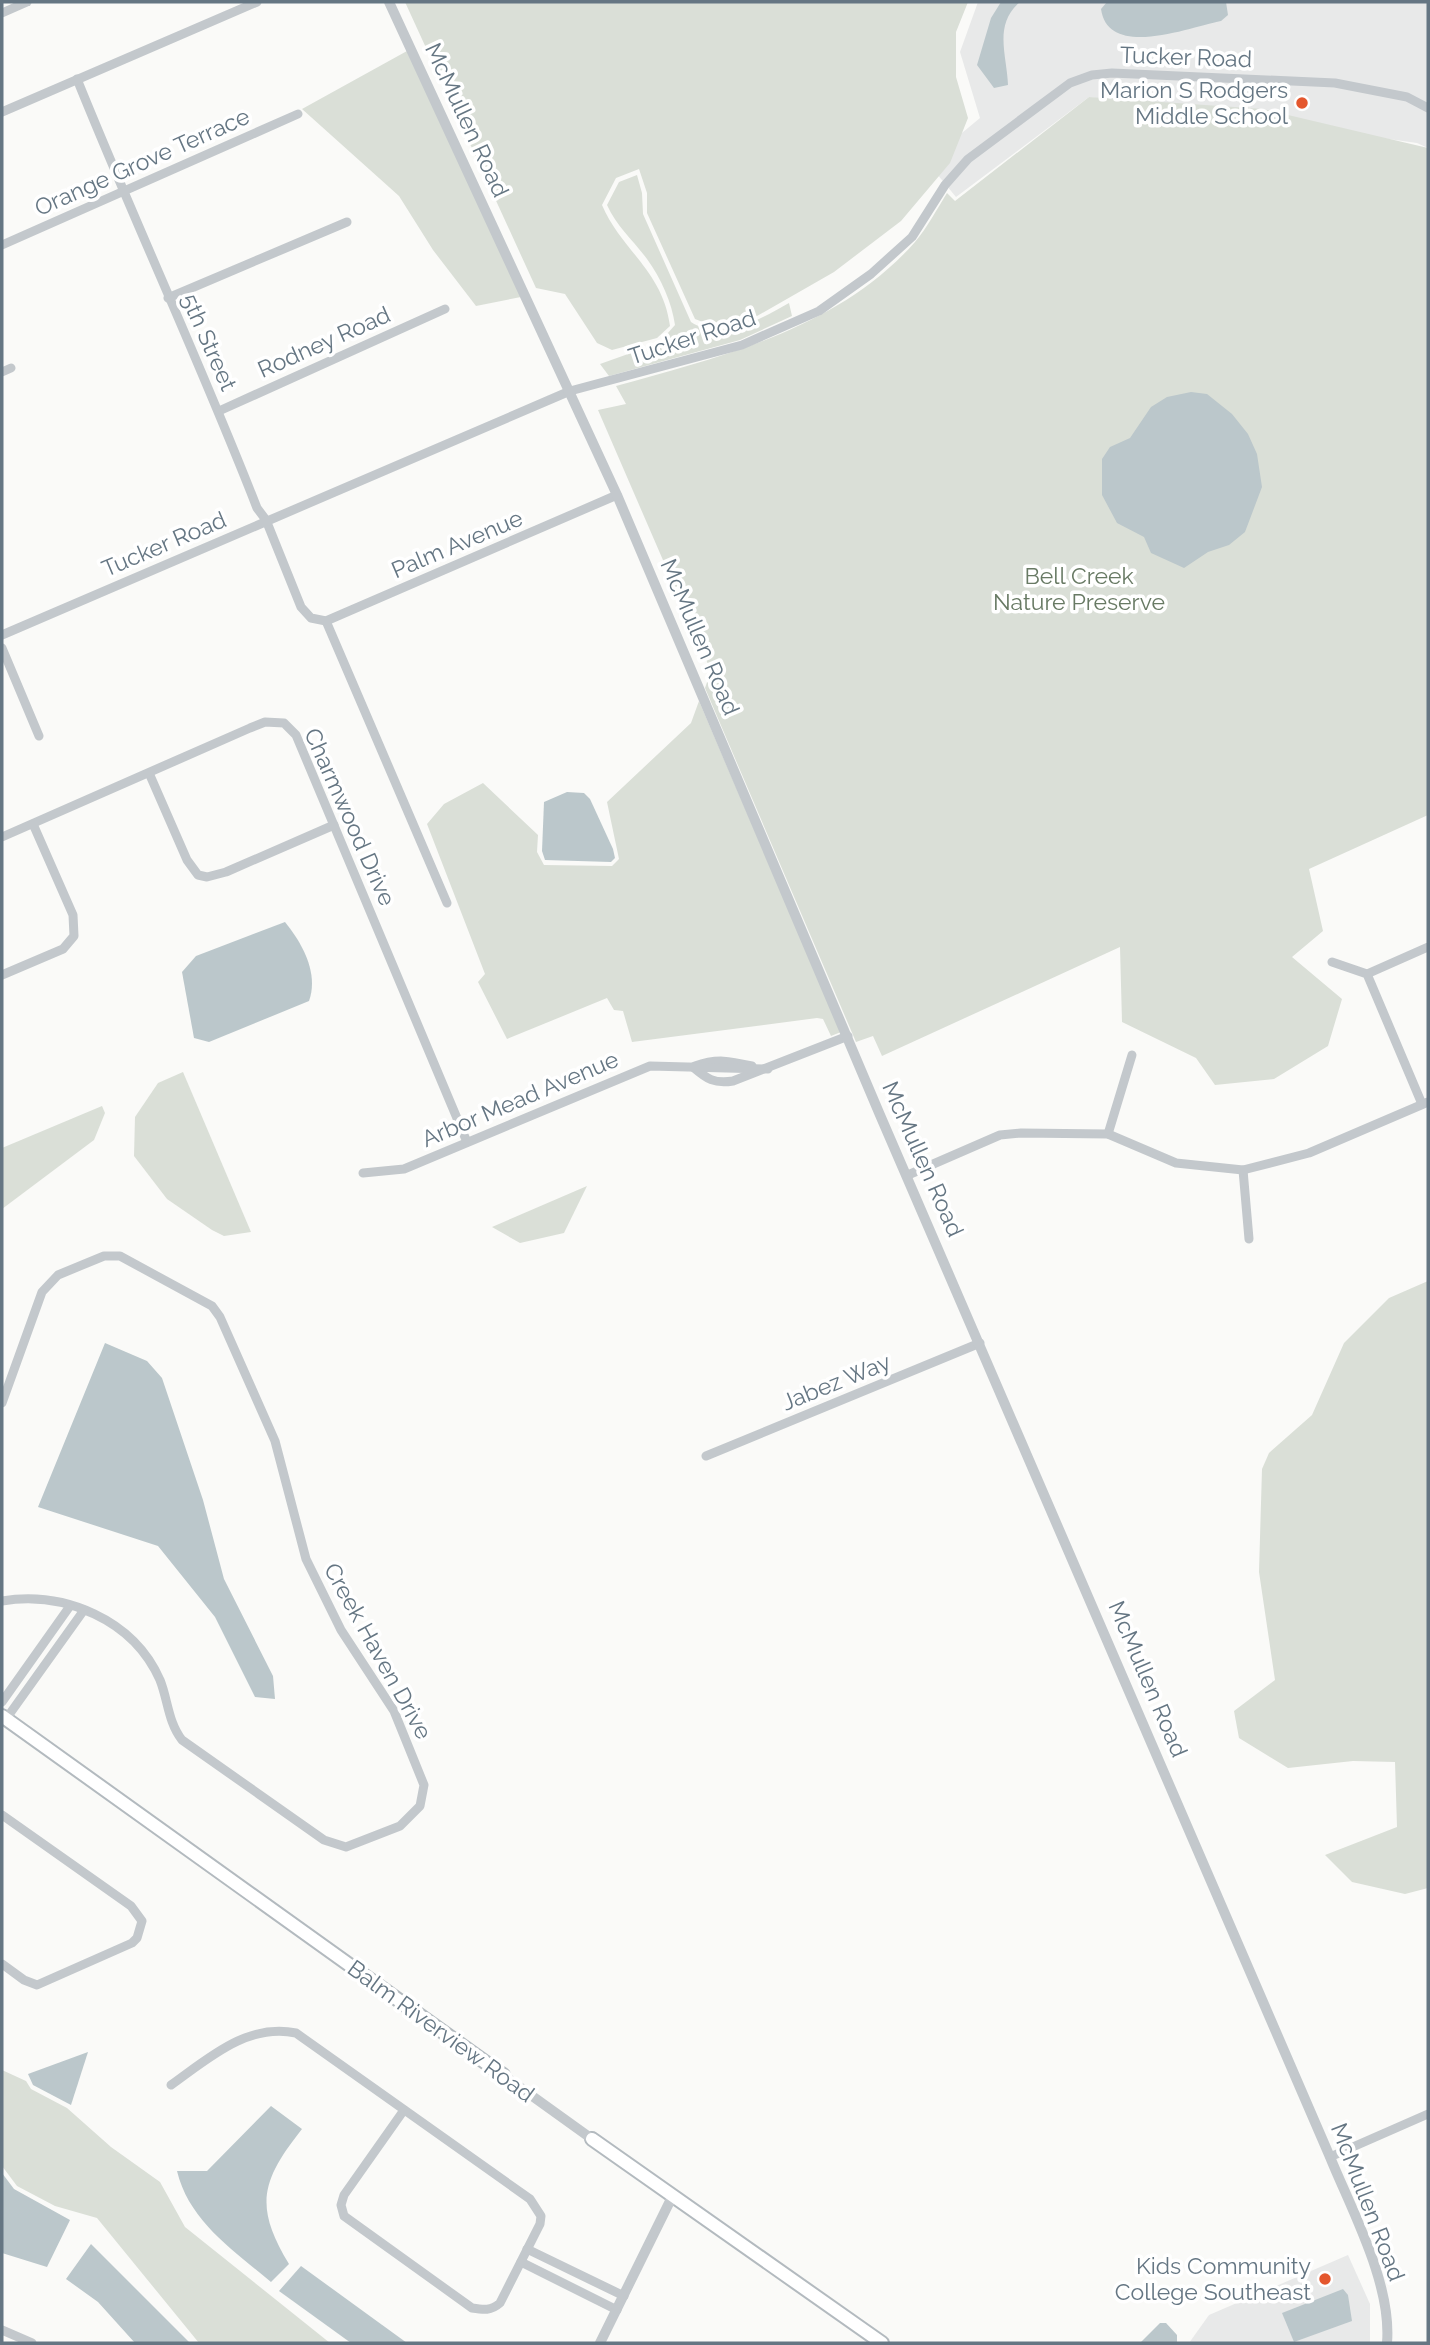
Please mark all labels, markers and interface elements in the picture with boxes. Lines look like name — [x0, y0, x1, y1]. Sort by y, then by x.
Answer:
street label: McMullen Road — [420, 38, 515, 201]
street label: Tucker Road — [1120, 41, 1252, 72]
place label: Marion S Rodgers Middle School — [1100, 76, 1289, 129]
marker: Marion S Rodgers Middle School — [1294, 95, 1310, 111]
street label: Orange Grove Terrace — [30, 102, 253, 221]
street label: 5th Street — [176, 289, 243, 395]
street label: Rodney Road — [253, 300, 394, 383]
street label: Tucker Road — [625, 303, 759, 370]
street label: Palm Avenue — [387, 504, 527, 583]
street label: Tucker Road — [98, 505, 230, 582]
street label: McMullen Road — [655, 555, 745, 719]
park label: Bell Creek Nature Preserve — [993, 562, 1165, 615]
street label: Charmwood Drive — [299, 724, 402, 910]
street label: Arbor Mead Avenue — [417, 1045, 622, 1152]
street label: McMullen Road — [877, 1077, 970, 1241]
street label: Jabez Way — [778, 1348, 894, 1416]
street label: Creek Haven Drive — [319, 1558, 438, 1743]
street label: McMullen Road — [1103, 1597, 1193, 1761]
street label: Balm Riverview Road — [343, 1954, 540, 2107]
street label: McMullen Road — [1326, 2119, 1411, 2285]
place label: Kids Community College Southeast — [1115, 2252, 1311, 2305]
marker: Kids Community College Southeast — [1317, 2271, 1333, 2287]

